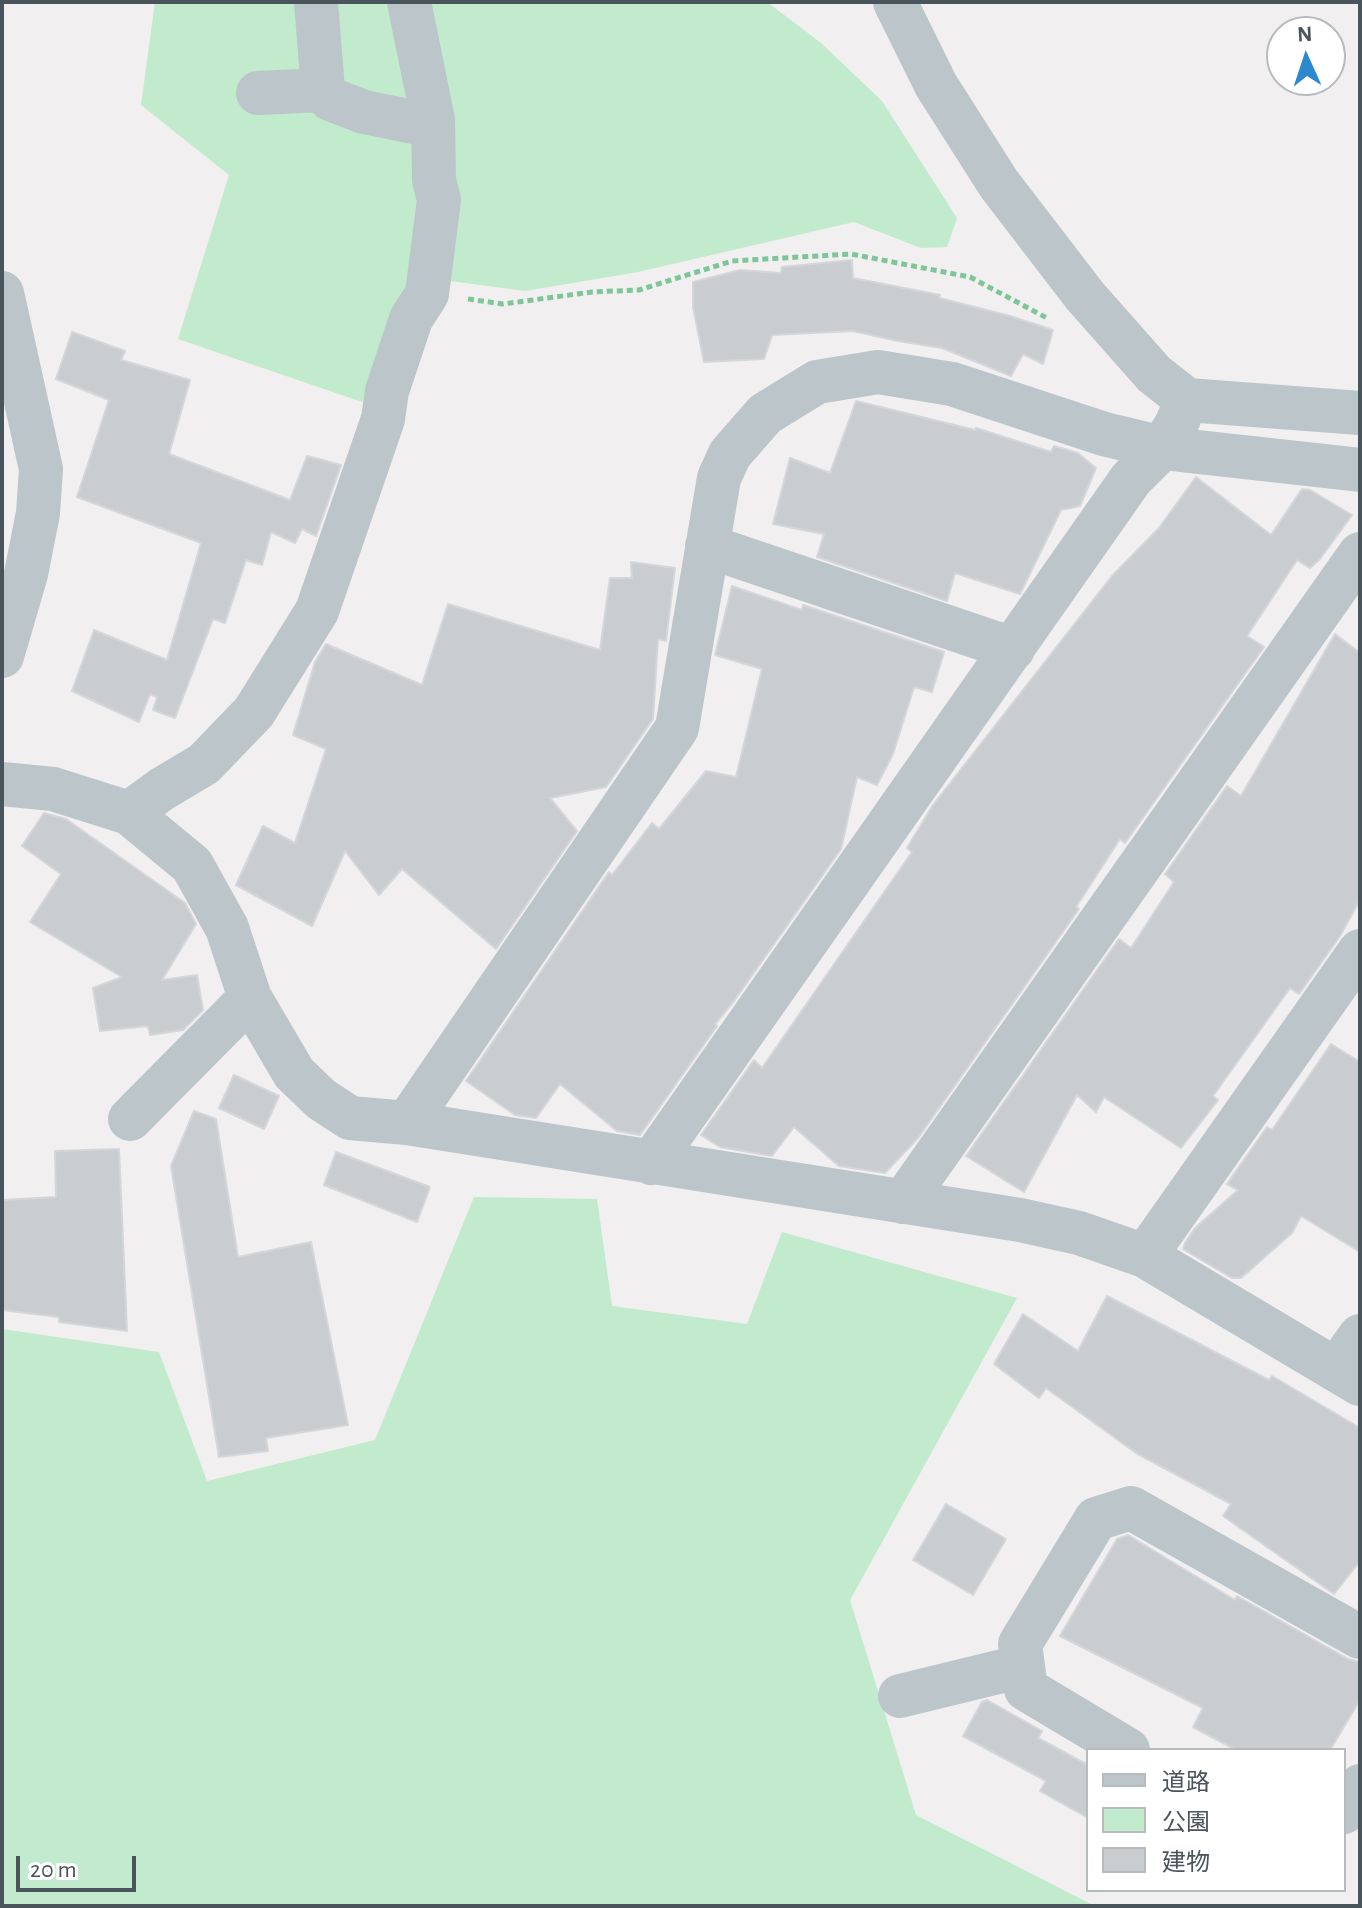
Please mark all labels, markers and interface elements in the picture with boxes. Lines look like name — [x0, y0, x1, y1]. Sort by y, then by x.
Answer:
north arrow — [1266, 16, 1346, 96]
text: N — [1297, 23, 1313, 45]
legend — [1086, 1748, 1346, 1892]
text: 道路 — [1162, 1771, 1210, 1795]
text: 公園 — [1162, 1811, 1210, 1835]
scale bar — [20, 1840, 140, 1890]
text: 建物 — [1162, 1851, 1210, 1875]
text: 20 m — [30, 1858, 77, 1882]

